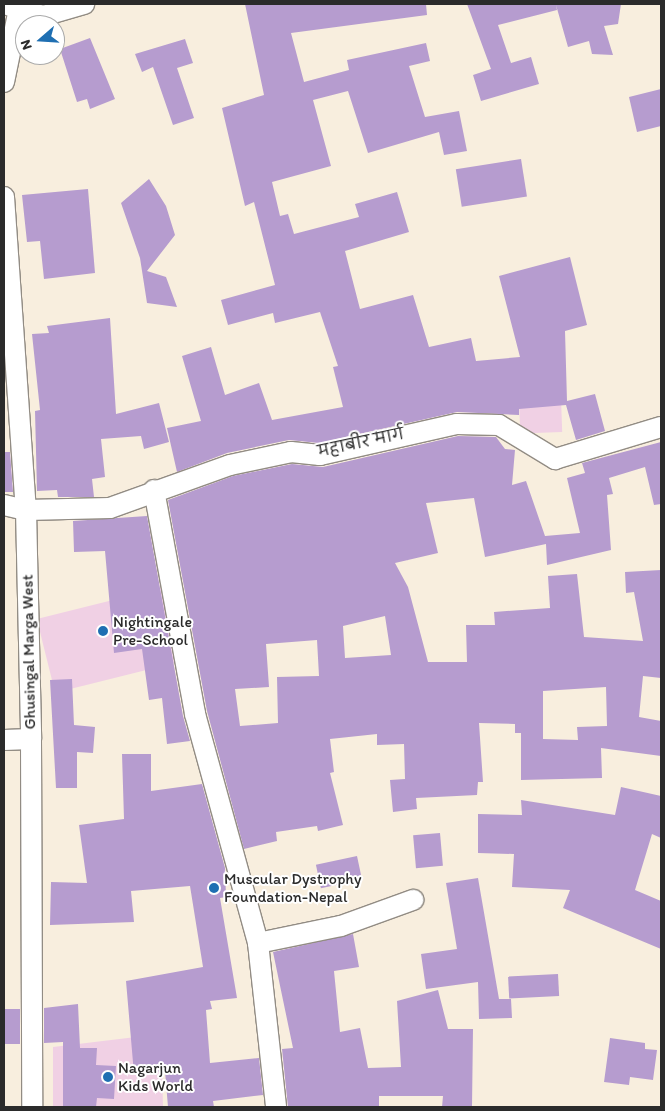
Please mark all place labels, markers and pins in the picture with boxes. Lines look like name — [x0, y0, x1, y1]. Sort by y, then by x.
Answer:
place label: Nightingale Pre-School — [113, 612, 192, 650]
marker: Nightingale Pre-School — [97, 625, 109, 637]
place label: Muscular Dystrophy Foundation-Nepal — [224, 869, 361, 907]
marker: Muscular Dystrophy Foundation-Nepal — [208, 882, 220, 894]
place label: Nagarjun Kids World — [118, 1058, 193, 1096]
marker: Nagarjun Kids World — [102, 1071, 114, 1083]

